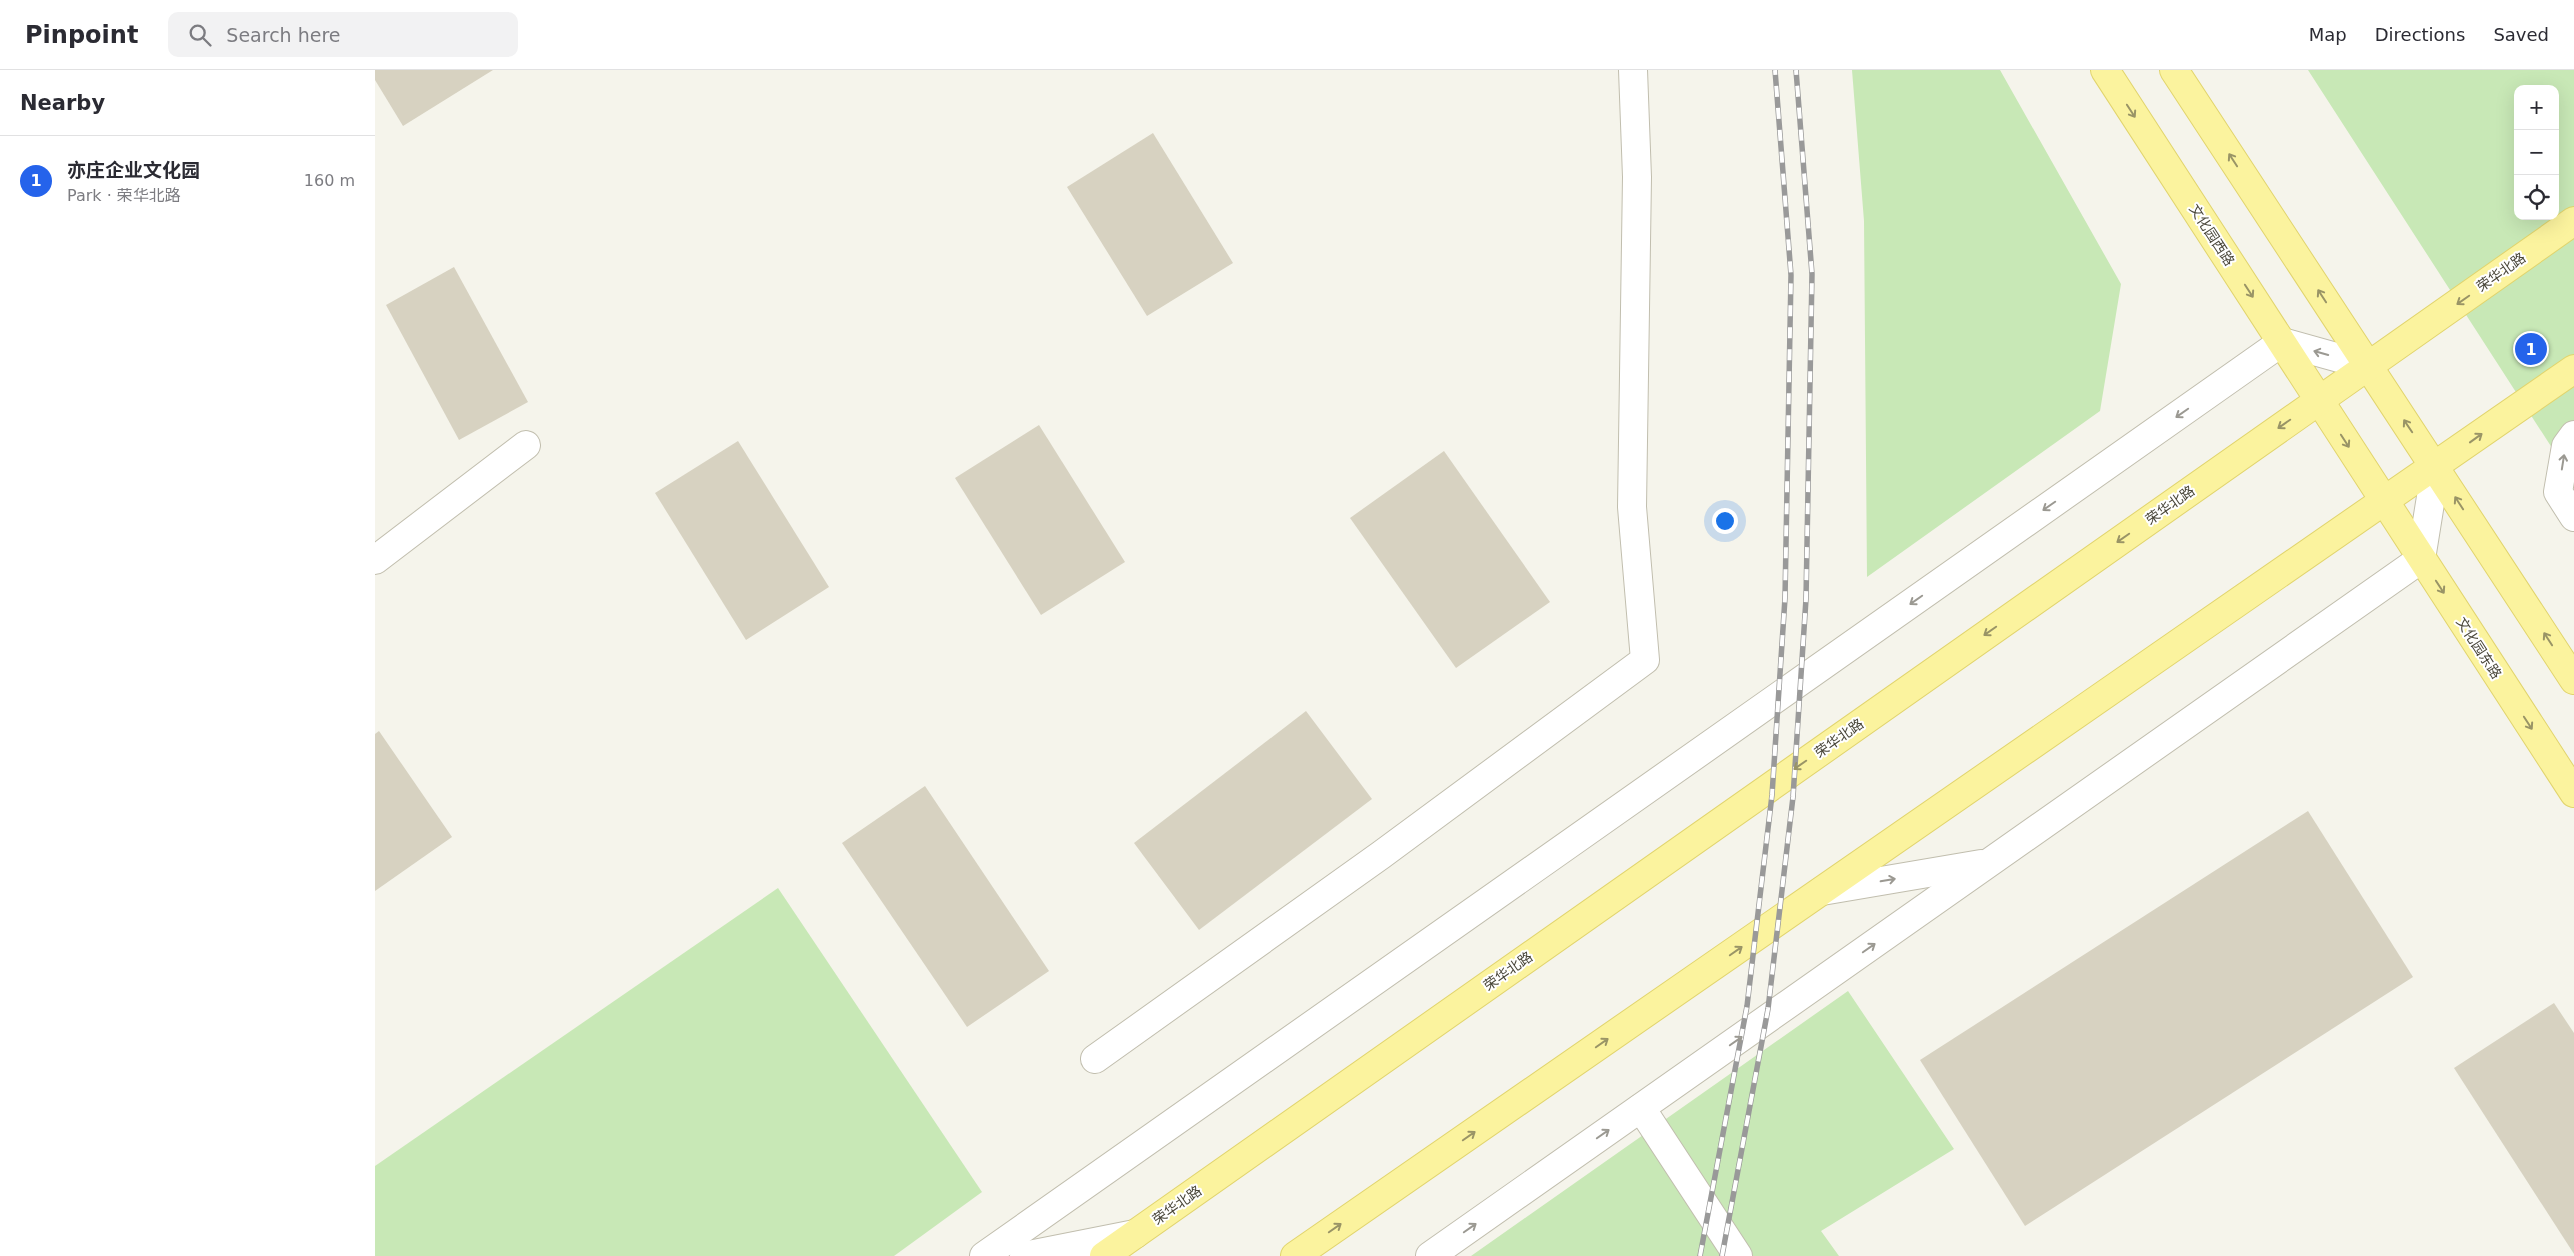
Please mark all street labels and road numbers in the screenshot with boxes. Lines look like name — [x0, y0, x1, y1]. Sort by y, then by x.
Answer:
street label: 文化园西路 — [2186, 201, 2238, 269]
street label: 荣华北路 — [2473, 249, 2529, 295]
street label: 荣华北路 — [2142, 482, 2198, 528]
street label: 文化园东路 — [2453, 614, 2505, 682]
street label: 荣华北路 — [1811, 715, 1867, 761]
street label: 荣华北路 — [1480, 948, 1536, 994]
street label: 荣华北路 — [1149, 1182, 1205, 1228]

